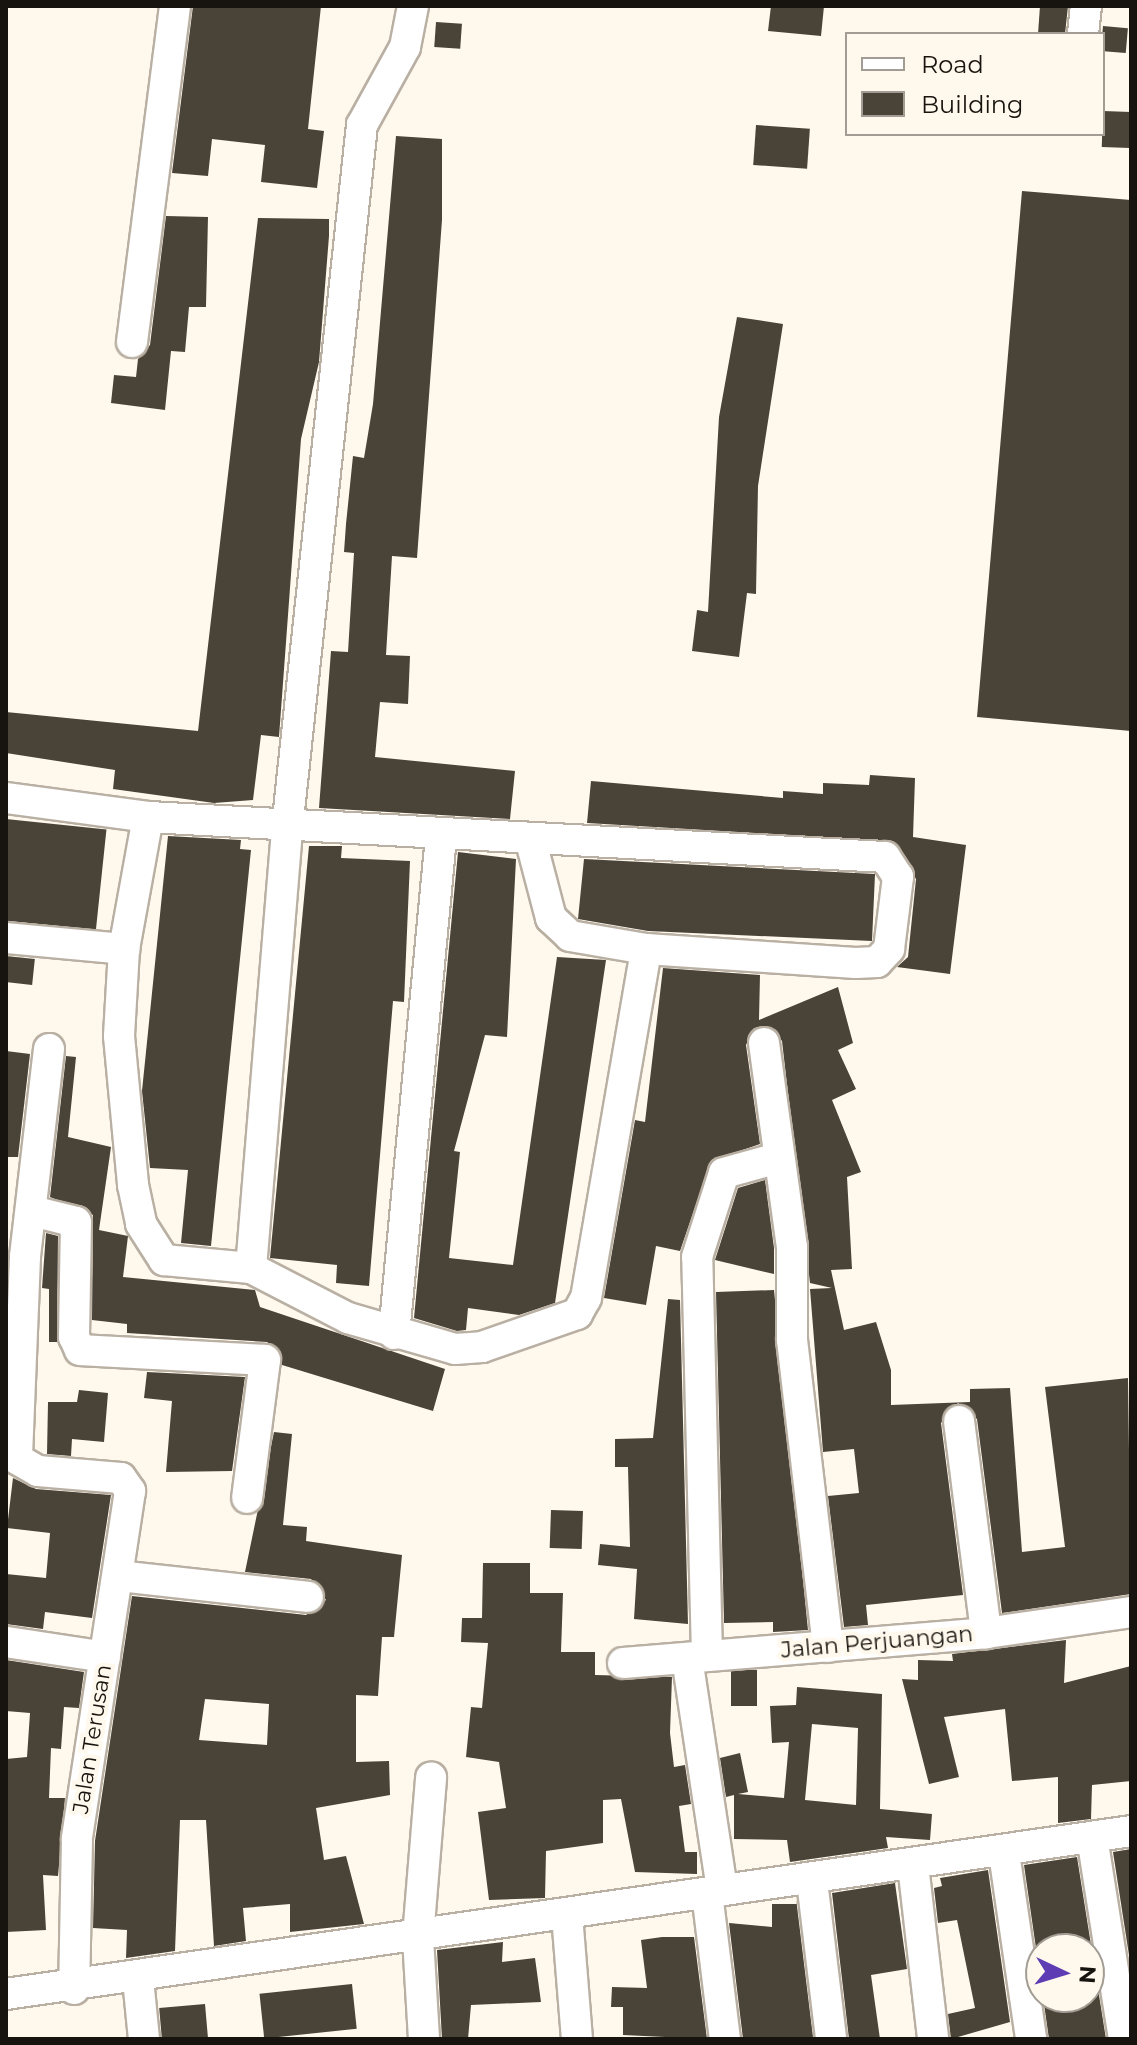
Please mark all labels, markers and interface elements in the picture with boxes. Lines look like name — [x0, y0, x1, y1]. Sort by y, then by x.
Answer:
legend — [845, 32, 1105, 136]
text: Road — [921, 50, 984, 79]
text: Building — [921, 90, 1024, 119]
street label: Jalan Perjuangan — [780, 1620, 974, 1664]
street label: Jalan Terusan — [67, 1663, 117, 1815]
north arrow — [1025, 1933, 1105, 2013]
text: N — [1073, 1965, 1102, 1984]

